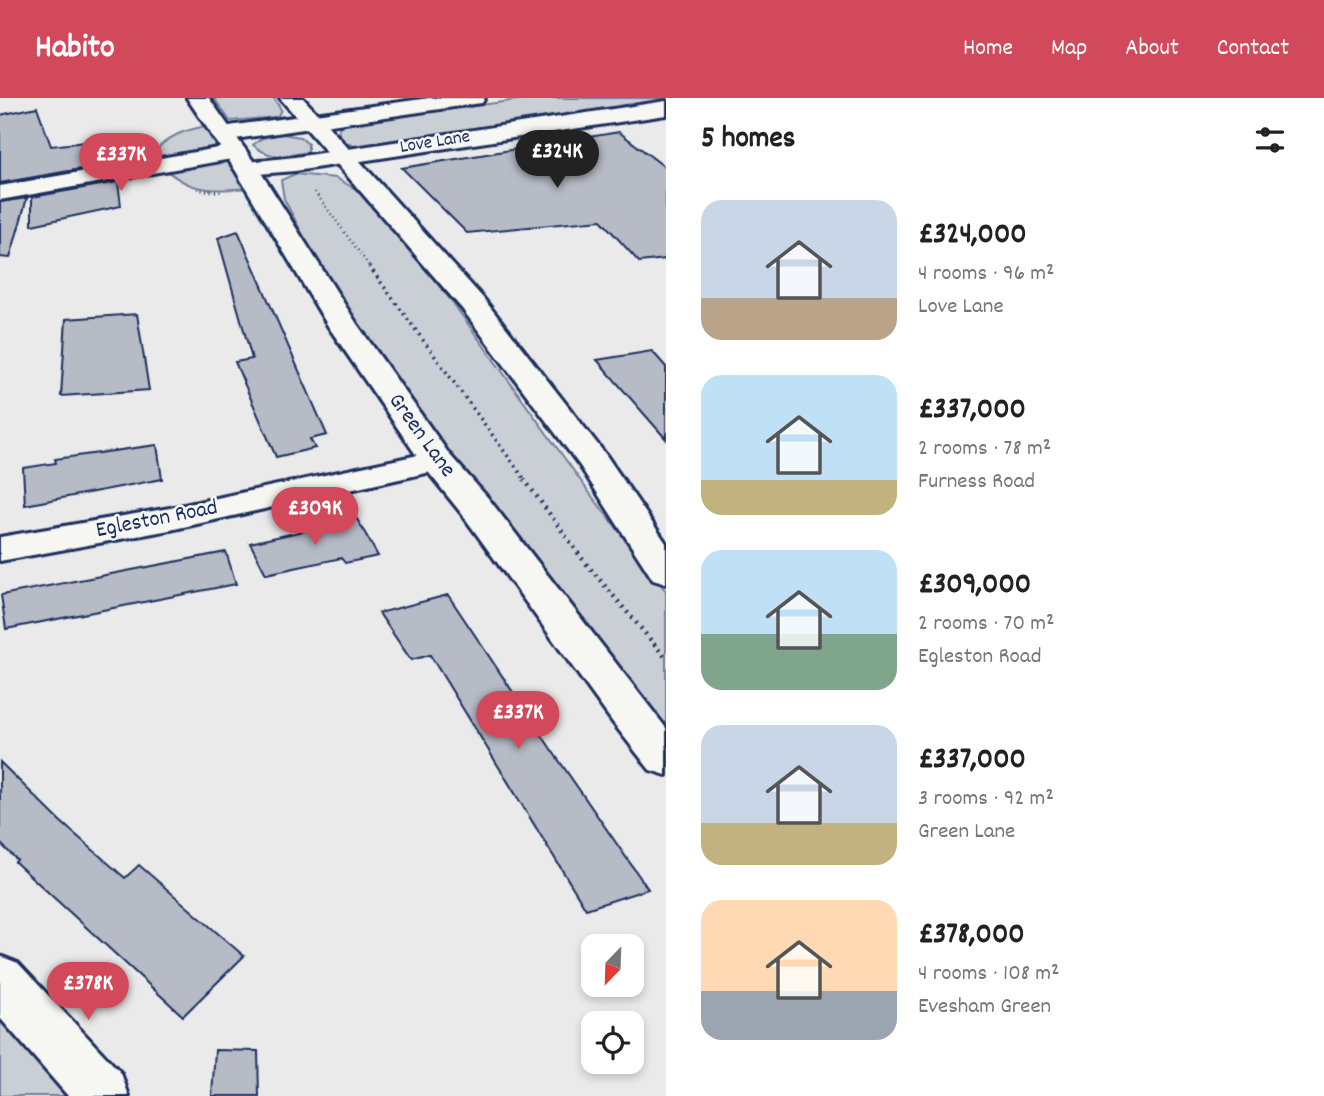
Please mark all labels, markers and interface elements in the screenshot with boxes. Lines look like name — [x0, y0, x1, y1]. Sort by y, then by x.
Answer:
text: Habito — [35, 26, 115, 73]
text: Home — [963, 32, 1013, 66]
text: Map — [1051, 32, 1087, 66]
text: About — [1125, 32, 1179, 66]
text: Contact — [1217, 32, 1289, 66]
text: 5 homes — [701, 119, 795, 162]
icon: filters — [1251, 121, 1289, 159]
street label: Love Lane — [398, 124, 472, 162]
pin: £324K — [508, 130, 606, 190]
pin: £337K — [72, 134, 170, 193]
text: £324K — [531, 136, 583, 169]
text: £337K — [95, 139, 147, 172]
text: £324,000 — [918, 215, 1027, 258]
icon: home — [757, 228, 841, 312]
text: 4 rooms · 96 m² — [918, 258, 1054, 291]
text: Love Lane — [918, 291, 1004, 324]
street label: Green Lane — [379, 387, 463, 485]
text: £337,000 — [918, 390, 1026, 433]
icon: home — [757, 403, 841, 487]
text: 2 rooms · 78 m² — [918, 433, 1051, 466]
text: Furness Road — [918, 466, 1035, 499]
pin: £309K — [266, 488, 364, 547]
street label: Egleston Road — [93, 492, 221, 548]
text: £309K — [287, 493, 343, 526]
text: £309,000 — [918, 565, 1031, 608]
icon: home — [757, 578, 841, 662]
text: 2 rooms · 70 m² — [918, 608, 1054, 641]
text: Egleston Road — [918, 641, 1041, 674]
pin: £337K — [469, 692, 567, 751]
text: £337K — [492, 697, 544, 730]
text: £337,000 — [918, 740, 1026, 783]
icon: home — [757, 753, 841, 837]
text: 3 rooms · 92 m² — [918, 783, 1054, 816]
text: Green Lane — [918, 816, 1015, 849]
text: £378,000 — [918, 915, 1025, 958]
icon: home — [757, 928, 841, 1012]
north arrow — [581, 934, 644, 998]
map controls — [581, 934, 644, 1074]
text: 4 rooms · 108 m² — [918, 958, 1059, 991]
pin: £378K — [39, 962, 137, 1022]
text: £378K — [63, 968, 113, 1001]
text: Evesham Green — [918, 991, 1051, 1024]
button: locate — [581, 1011, 644, 1074]

